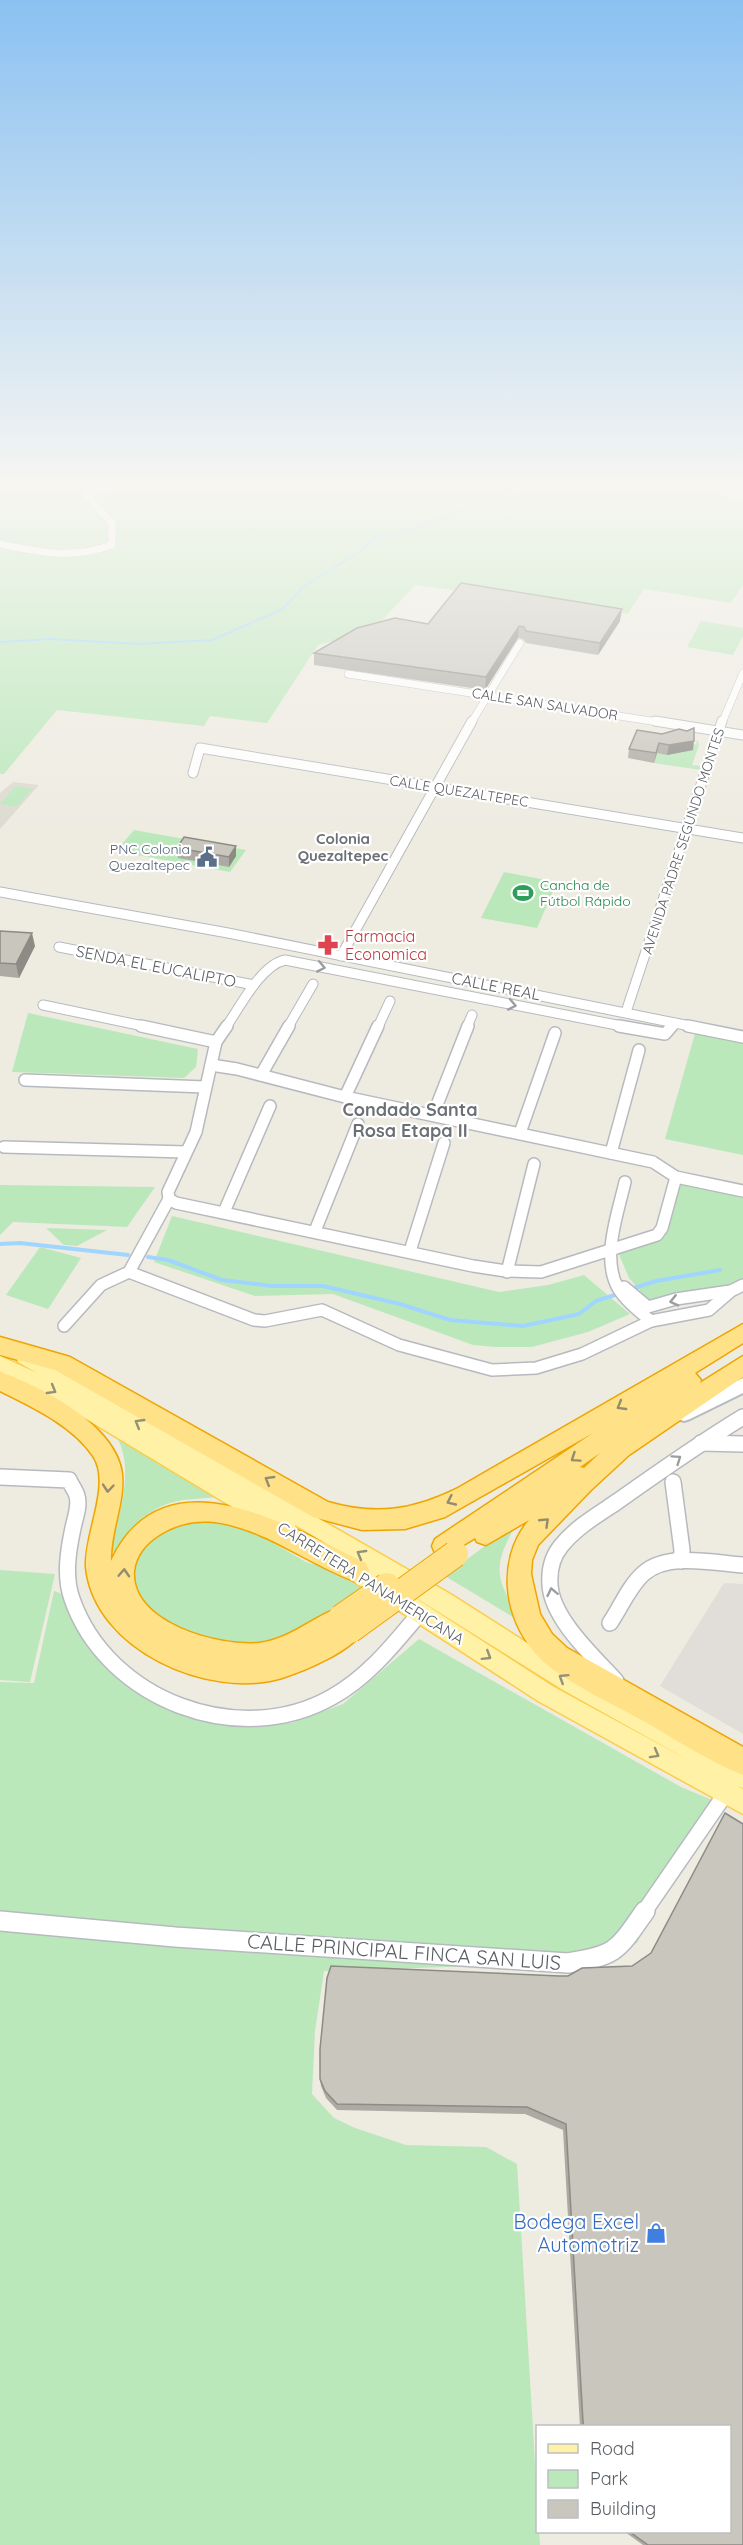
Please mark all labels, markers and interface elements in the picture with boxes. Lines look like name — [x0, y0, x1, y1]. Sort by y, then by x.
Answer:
street label: CALLE SAN SALVADOR — [471, 684, 619, 724]
street label: AVENIDA PADRE SEGUNDO MONTES — [638, 726, 728, 956]
street label: CALLE QUEZALTEPEC — [388, 771, 530, 811]
district label: Colonia Quezaltepec — [298, 829, 389, 865]
place label: PNC Colonia Quezaltepec — [109, 840, 190, 874]
public building icon: PNC Colonia Quezaltepec — [195, 845, 219, 869]
place label: Cancha de Fútbol Rápido — [540, 876, 631, 910]
sports icon: Cancha de Fútbol Rápido — [511, 881, 535, 905]
place label: Farmacia Economica — [345, 926, 427, 964]
pharmacy icon: Farmacia Economica — [316, 933, 340, 957]
street label: SENDA EL EUCALIPTO — [74, 941, 238, 991]
one-way arrow — [316, 960, 326, 973]
street label: CALLE REAL — [450, 968, 543, 1004]
one-way arrow — [507, 998, 517, 1011]
district label: Condado Santa Rosa Etapa II — [343, 1098, 477, 1142]
one-way arrow — [669, 1293, 679, 1306]
one-way arrow — [46, 1383, 56, 1394]
one-way arrow — [617, 1399, 627, 1410]
one-way arrow — [135, 1418, 145, 1430]
one-way arrow — [571, 1451, 582, 1462]
one-way arrow — [671, 1455, 682, 1466]
one-way arrow — [265, 1476, 275, 1488]
one-way arrow — [102, 1483, 115, 1492]
one-way arrow — [447, 1494, 458, 1506]
street label: CARRETERA PANAMERICANA — [274, 1517, 468, 1649]
one-way arrow — [537, 1518, 548, 1529]
one-way arrow — [357, 1549, 367, 1561]
one-way arrow — [117, 1568, 130, 1577]
one-way arrow — [546, 1587, 559, 1597]
one-way arrow — [480, 1649, 491, 1660]
one-way arrow — [559, 1673, 569, 1685]
one-way arrow — [649, 1747, 660, 1758]
street label: CALLE PRINCIPAL FINCA SAN LUIS — [246, 1928, 562, 1975]
place label: Bodega Excel Automotriz — [514, 2209, 639, 2257]
shop icon: Bodega Excel Automotriz — [644, 2221, 668, 2245]
legend — [536, 2425, 731, 2533]
text: Road — [590, 2437, 635, 2460]
text: Park — [590, 2467, 628, 2490]
text: Building — [590, 2497, 656, 2520]

